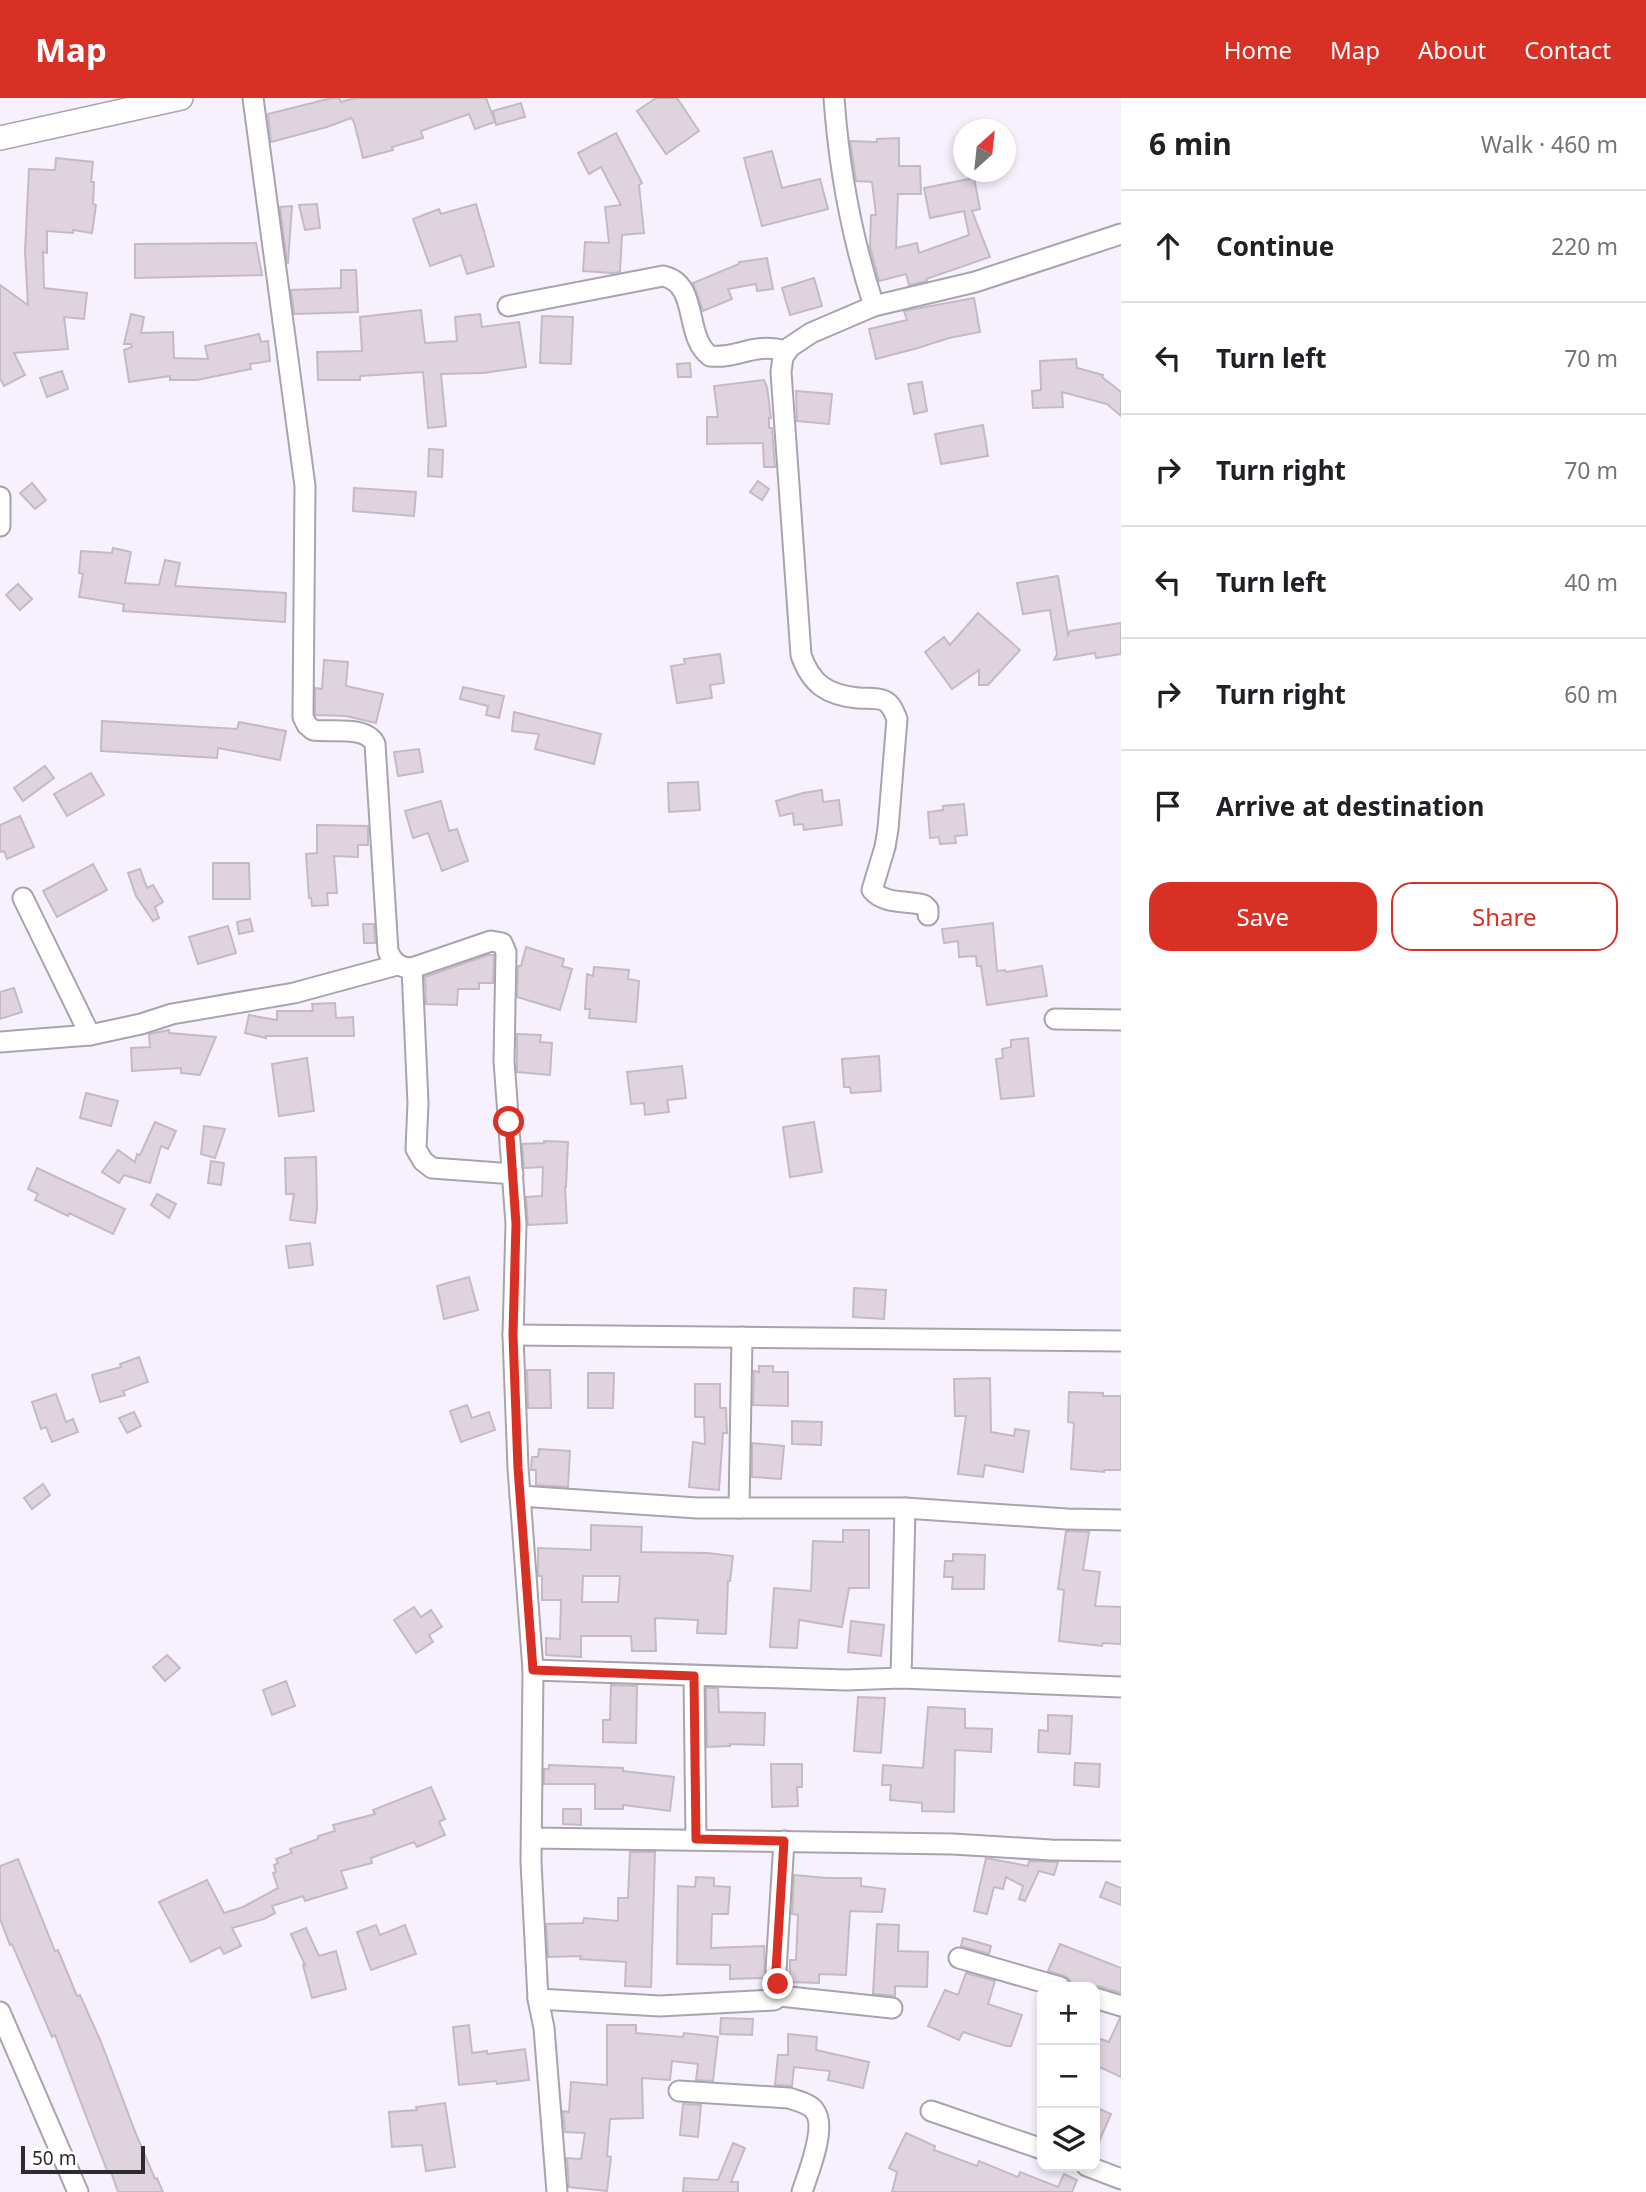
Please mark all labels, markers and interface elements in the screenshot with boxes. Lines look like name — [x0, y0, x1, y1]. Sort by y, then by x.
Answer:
text: Map — [35, 27, 107, 72]
text: Home — [1224, 33, 1292, 66]
text: Map — [1330, 33, 1380, 66]
text: About — [1418, 33, 1486, 66]
text: Contact — [1524, 33, 1611, 66]
north arrow — [953, 119, 1016, 182]
text: 6 min — [1149, 123, 1232, 164]
text: Walk · 460 m — [1481, 128, 1618, 160]
icon: ahead — [1149, 227, 1187, 265]
text: Continue — [1216, 228, 1334, 264]
text: 220 m — [1551, 230, 1618, 262]
icon: left — [1149, 339, 1187, 377]
text: Turn left — [1216, 340, 1327, 376]
text: 70 m — [1564, 342, 1618, 374]
icon: right — [1149, 451, 1187, 489]
text: Turn right — [1216, 452, 1346, 488]
text: 70 m — [1564, 454, 1618, 486]
icon: left — [1149, 563, 1187, 601]
text: Turn left — [1216, 564, 1327, 600]
text: 40 m — [1564, 566, 1618, 598]
icon: right — [1149, 675, 1187, 713]
text: Turn right — [1216, 676, 1346, 712]
text: 60 m — [1564, 678, 1618, 710]
icon: arrive — [1149, 787, 1187, 825]
text: Arrive at destination — [1216, 788, 1485, 824]
button: Save — [1149, 882, 1377, 951]
button: Share — [1391, 882, 1618, 951]
route start — [493, 1106, 524, 1137]
route end — [762, 1968, 793, 1999]
map controls — [1037, 1982, 1100, 2171]
button: + — [1037, 1982, 1100, 2045]
button: − — [1037, 2045, 1100, 2108]
button: layers — [1037, 2108, 1100, 2171]
scale bar — [21, 2143, 145, 2175]
text: 50 m — [32, 2145, 76, 2171]

